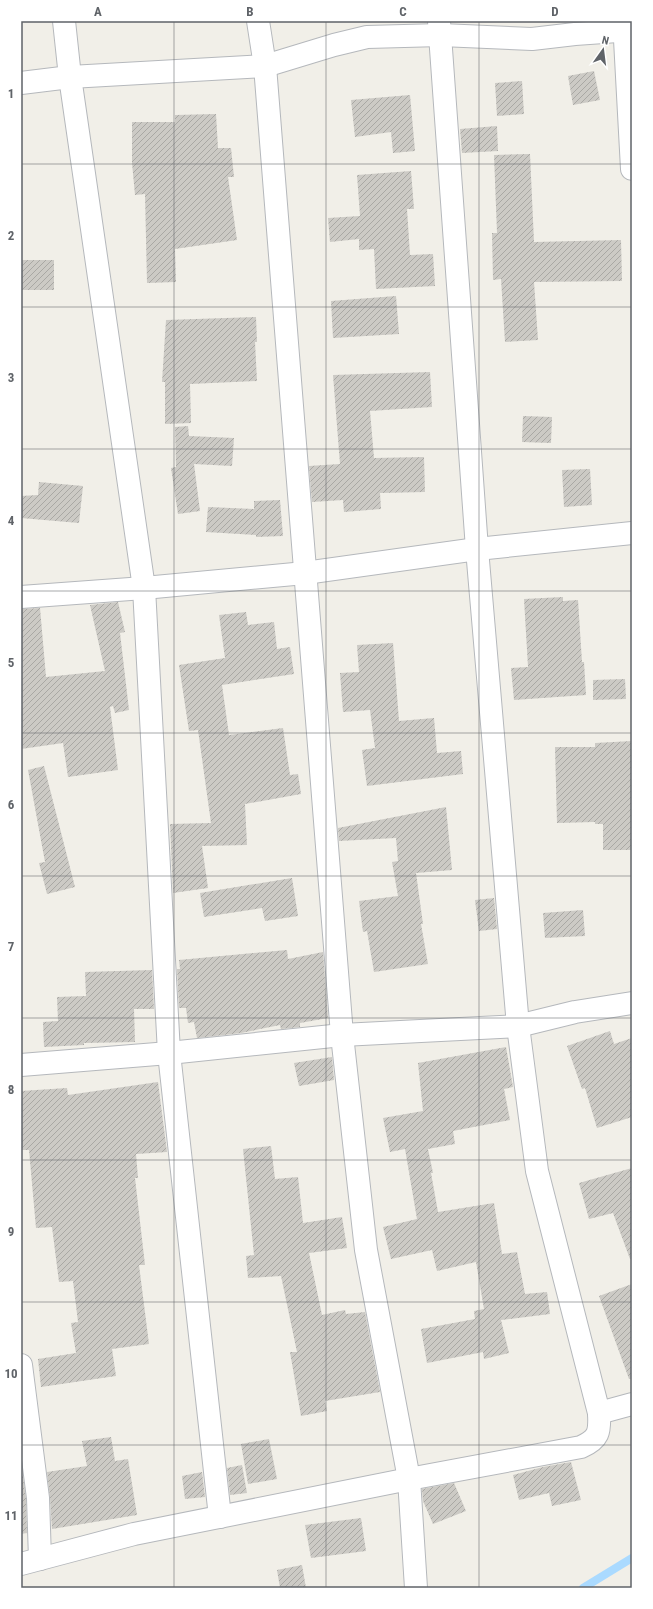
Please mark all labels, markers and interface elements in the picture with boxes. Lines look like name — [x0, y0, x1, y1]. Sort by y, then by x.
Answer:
text: A — [94, 4, 102, 19]
text: B — [246, 4, 254, 19]
text: C — [399, 4, 407, 19]
text: D — [551, 4, 559, 19]
north arrow — [583, 30, 623, 70]
text: N — [600, 34, 610, 48]
text: 1 — [8, 86, 14, 101]
text: 2 — [8, 228, 15, 243]
text: 3 — [8, 370, 14, 385]
text: 4 — [8, 513, 15, 528]
text: 5 — [8, 655, 15, 670]
text: 6 — [8, 797, 15, 812]
text: 7 — [8, 939, 15, 954]
text: 8 — [8, 1082, 14, 1097]
text: 9 — [8, 1224, 14, 1239]
text: 10 — [4, 1366, 18, 1381]
text: 11 — [4, 1508, 18, 1523]

